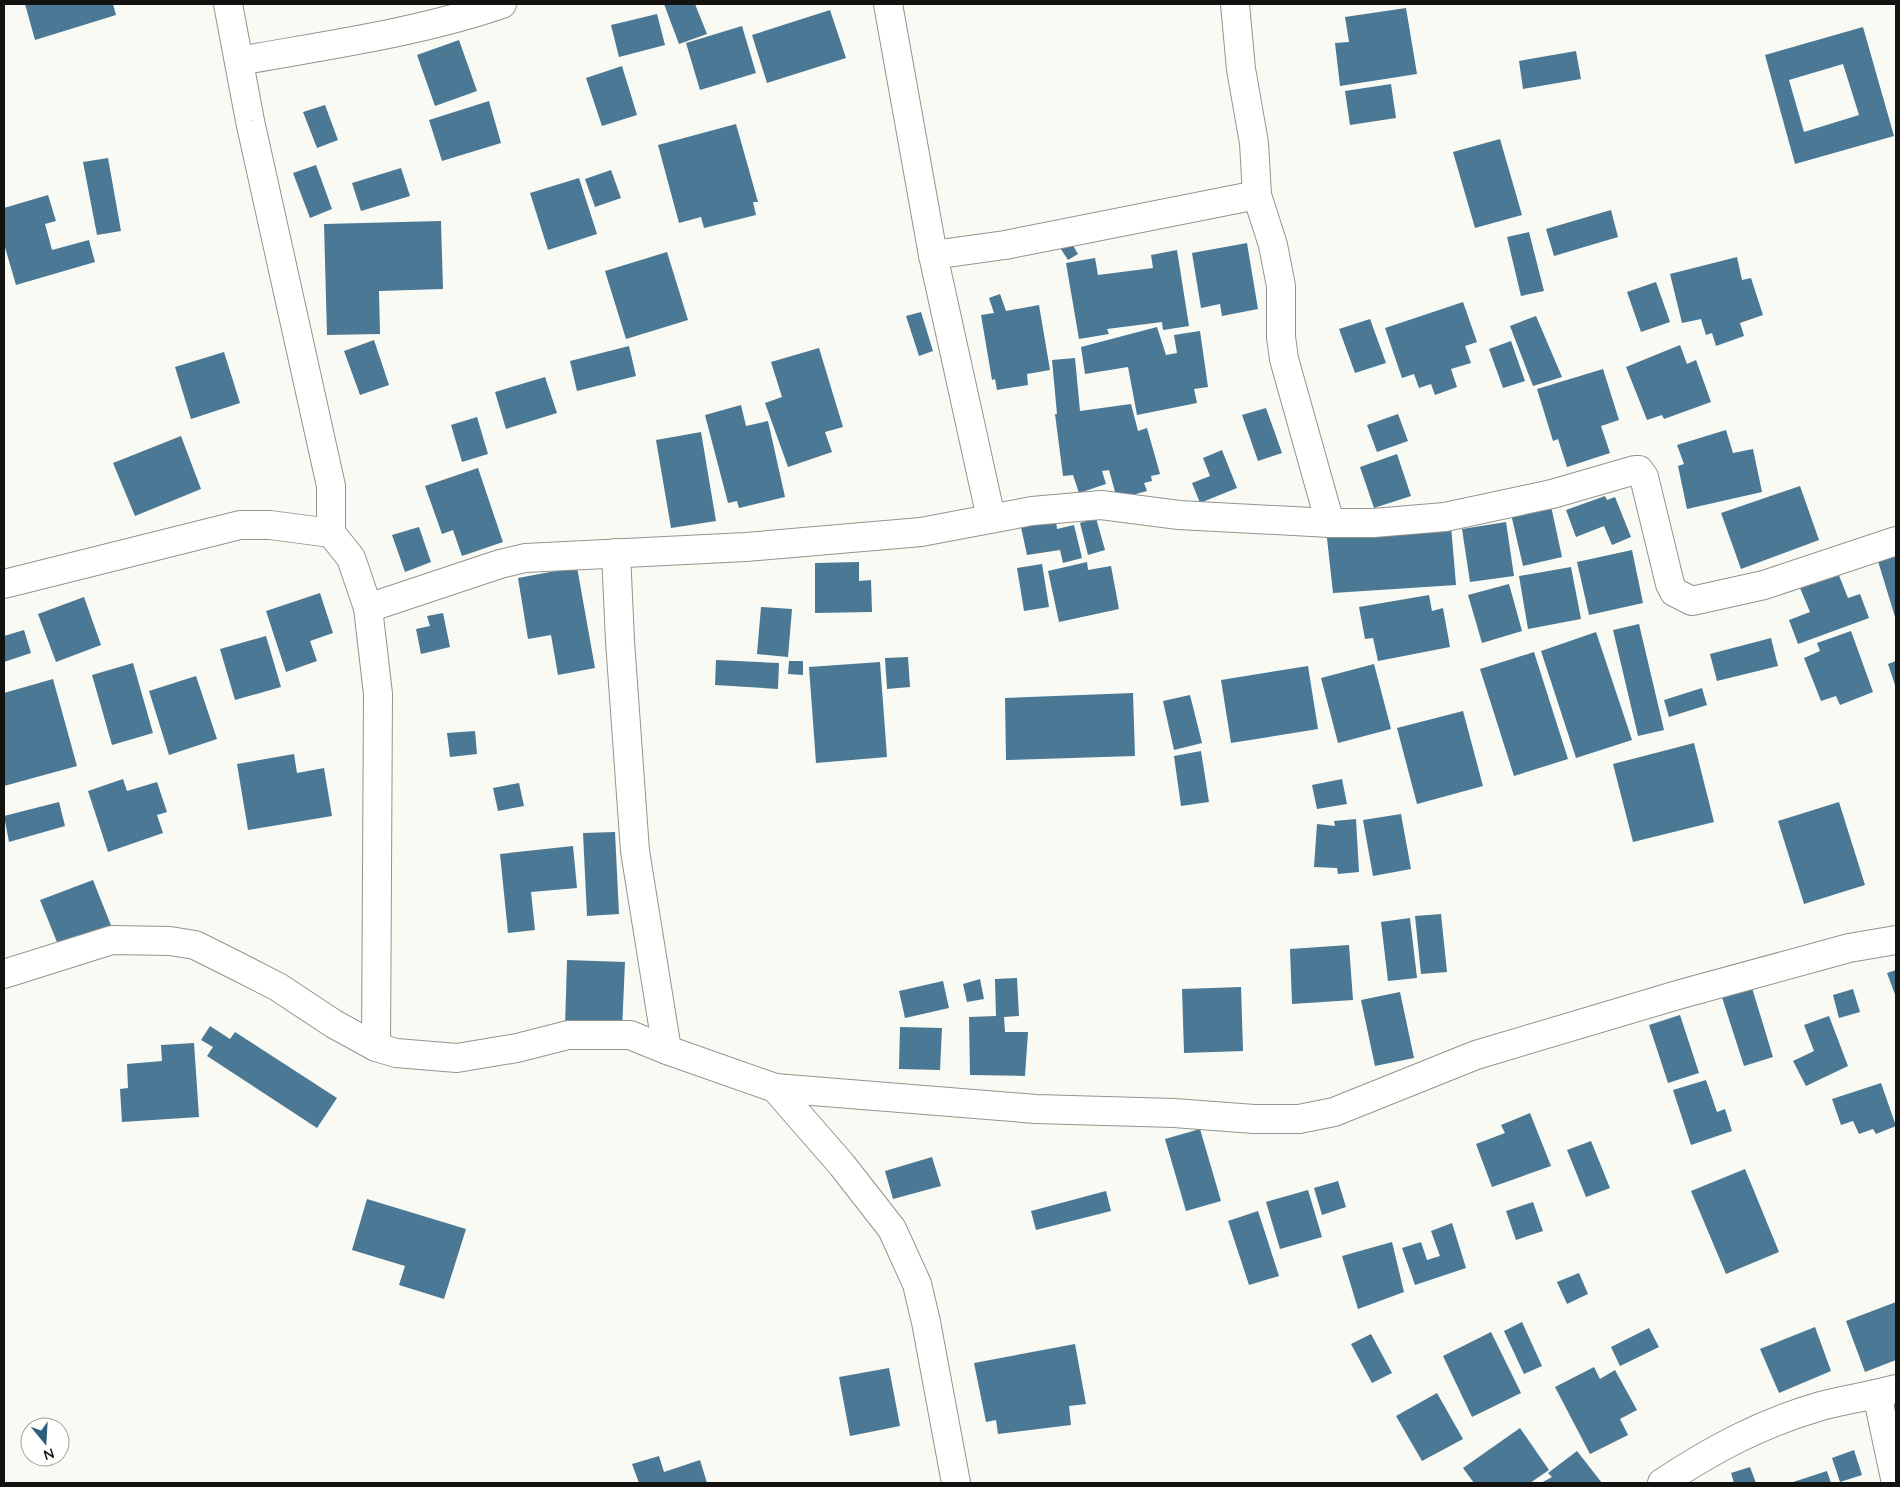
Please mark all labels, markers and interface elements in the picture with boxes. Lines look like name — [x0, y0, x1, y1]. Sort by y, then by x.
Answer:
north arrow — [20, 1417, 70, 1467]
text: N — [41, 1444, 57, 1465]

